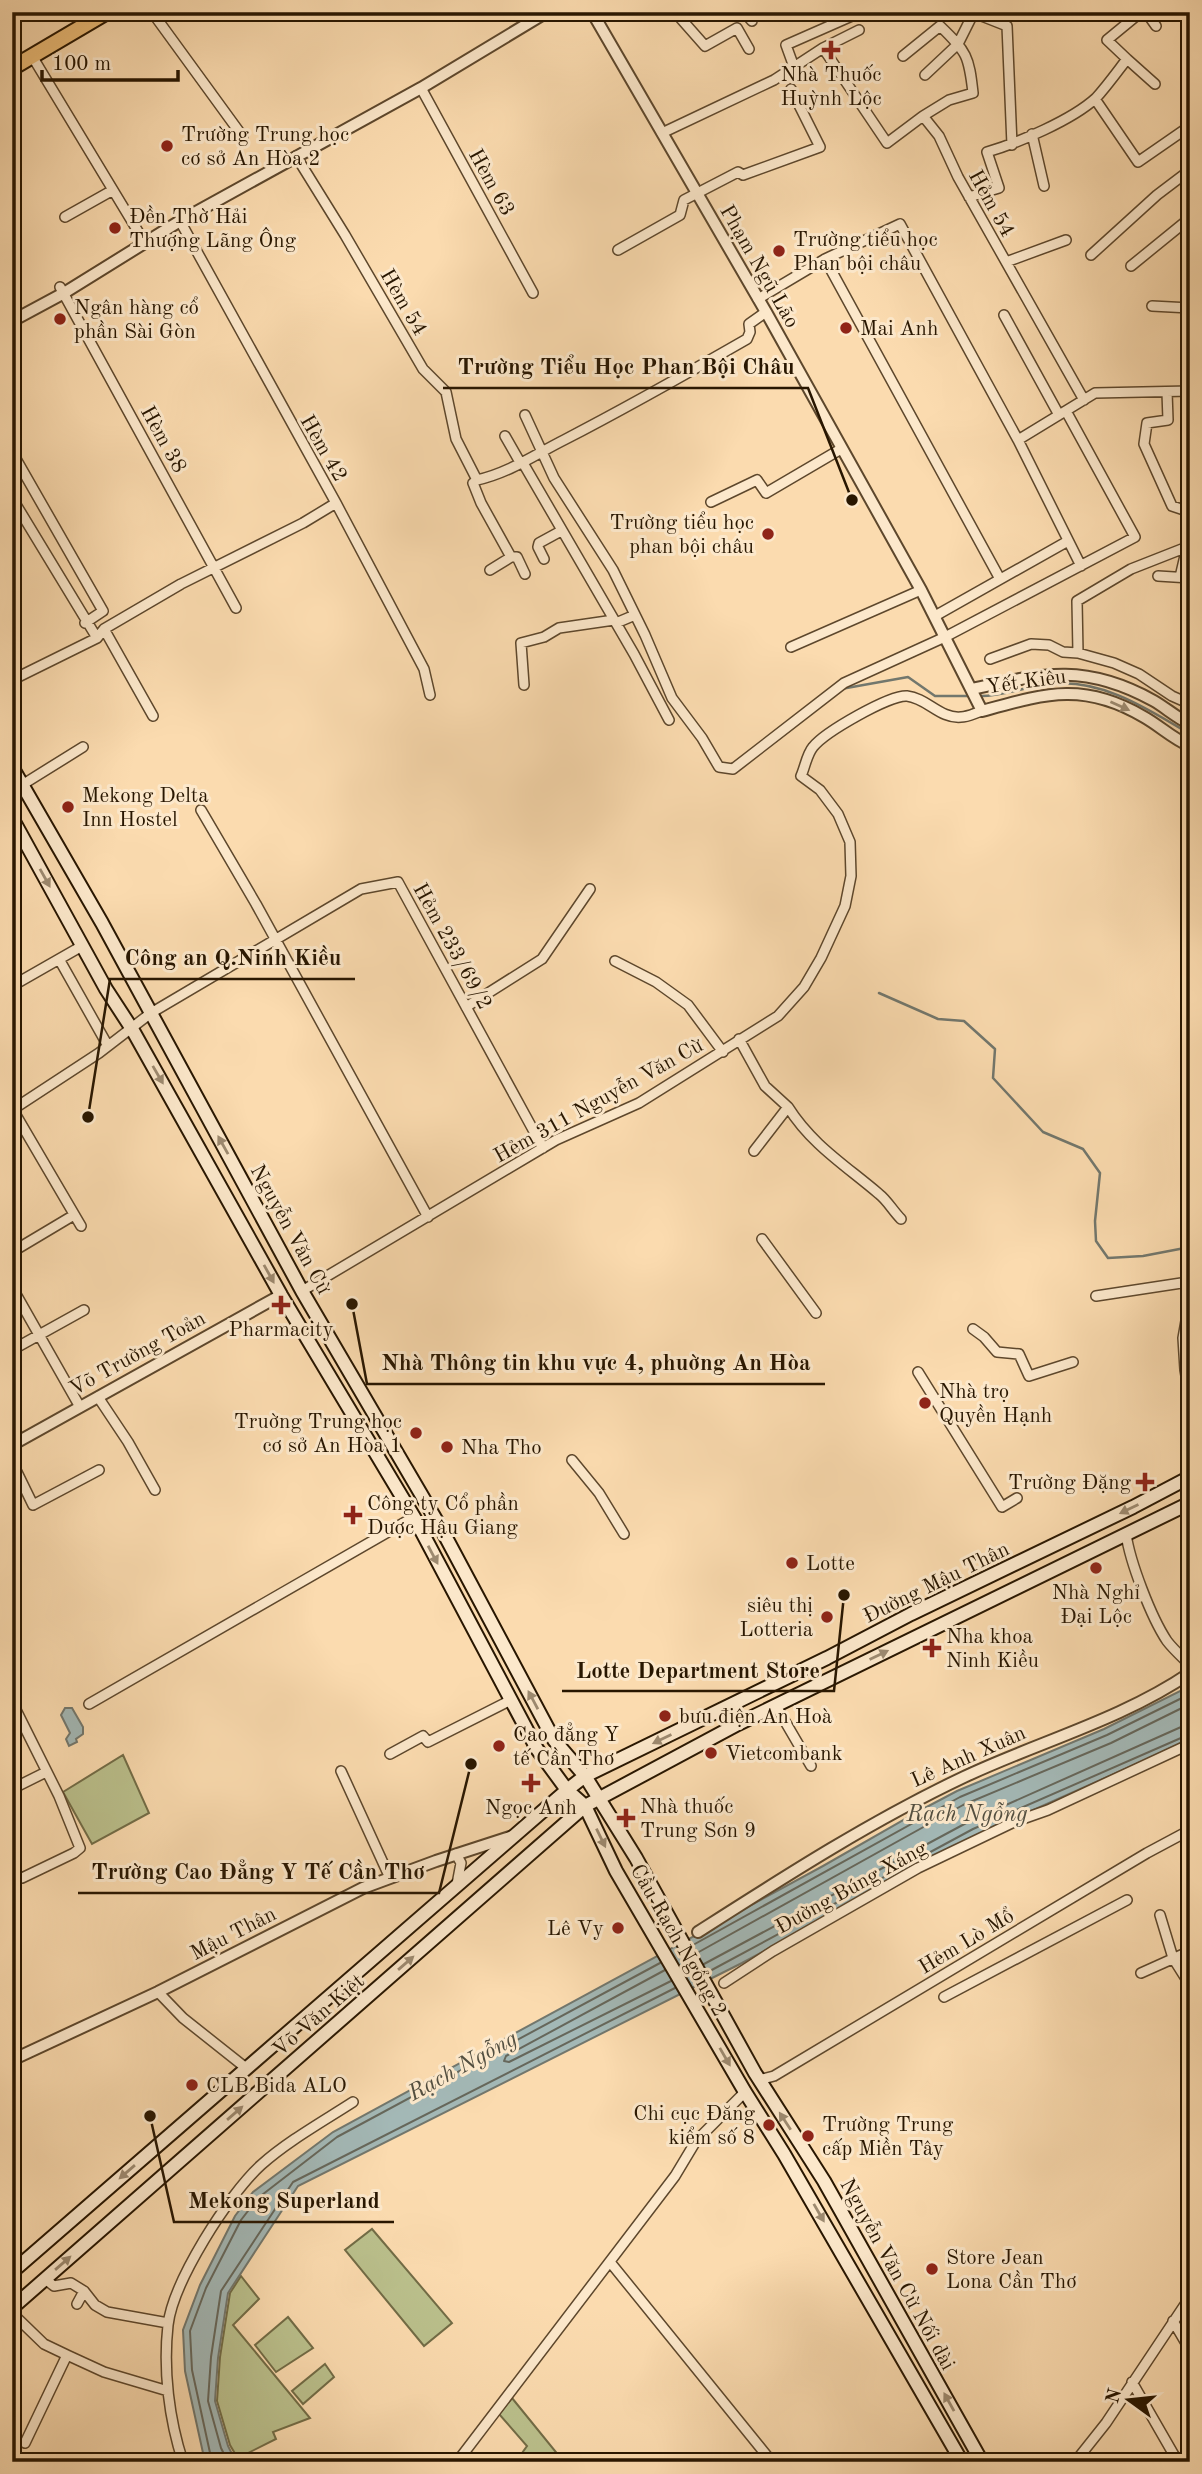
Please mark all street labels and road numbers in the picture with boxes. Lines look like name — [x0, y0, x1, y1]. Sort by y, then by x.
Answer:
street label: Hèm 63 — [464, 146, 518, 220]
street label: Hẻm 54 — [964, 167, 1018, 241]
street label: Phạm Ngũ Lão — [715, 202, 802, 332]
street label: Hèm 54 — [375, 266, 430, 340]
street label: Hèm 38 — [136, 403, 190, 477]
street label: Hèm 42 — [295, 412, 350, 486]
street label: Yết Kiêu — [985, 665, 1068, 698]
street label: Hẻm 233/69/2 — [408, 880, 495, 1013]
street label: Hẻm 311 Nguyễn Văn Cừ — [490, 1033, 707, 1168]
street label: Nguyễn Văn Cừ — [246, 1161, 336, 1299]
street label: Võ Trường Toản — [66, 1308, 209, 1400]
street label: Đường Mậu Thân — [860, 1539, 1013, 1628]
street label: Lê Anh Xuân — [908, 1723, 1029, 1792]
street label: Đường Búng Xáng — [773, 1838, 931, 1939]
street label: Cầu Rạch Ngổng 2 — [626, 1860, 732, 2021]
street label: Mậu Thân — [187, 1904, 280, 1965]
street label: Hẻm Lò Mổ — [914, 1904, 1018, 1979]
street label: Võ Văn Kiệt — [269, 1971, 369, 2061]
street label: Nguyễn Văn Cừ Nối dài — [835, 2174, 960, 2374]

